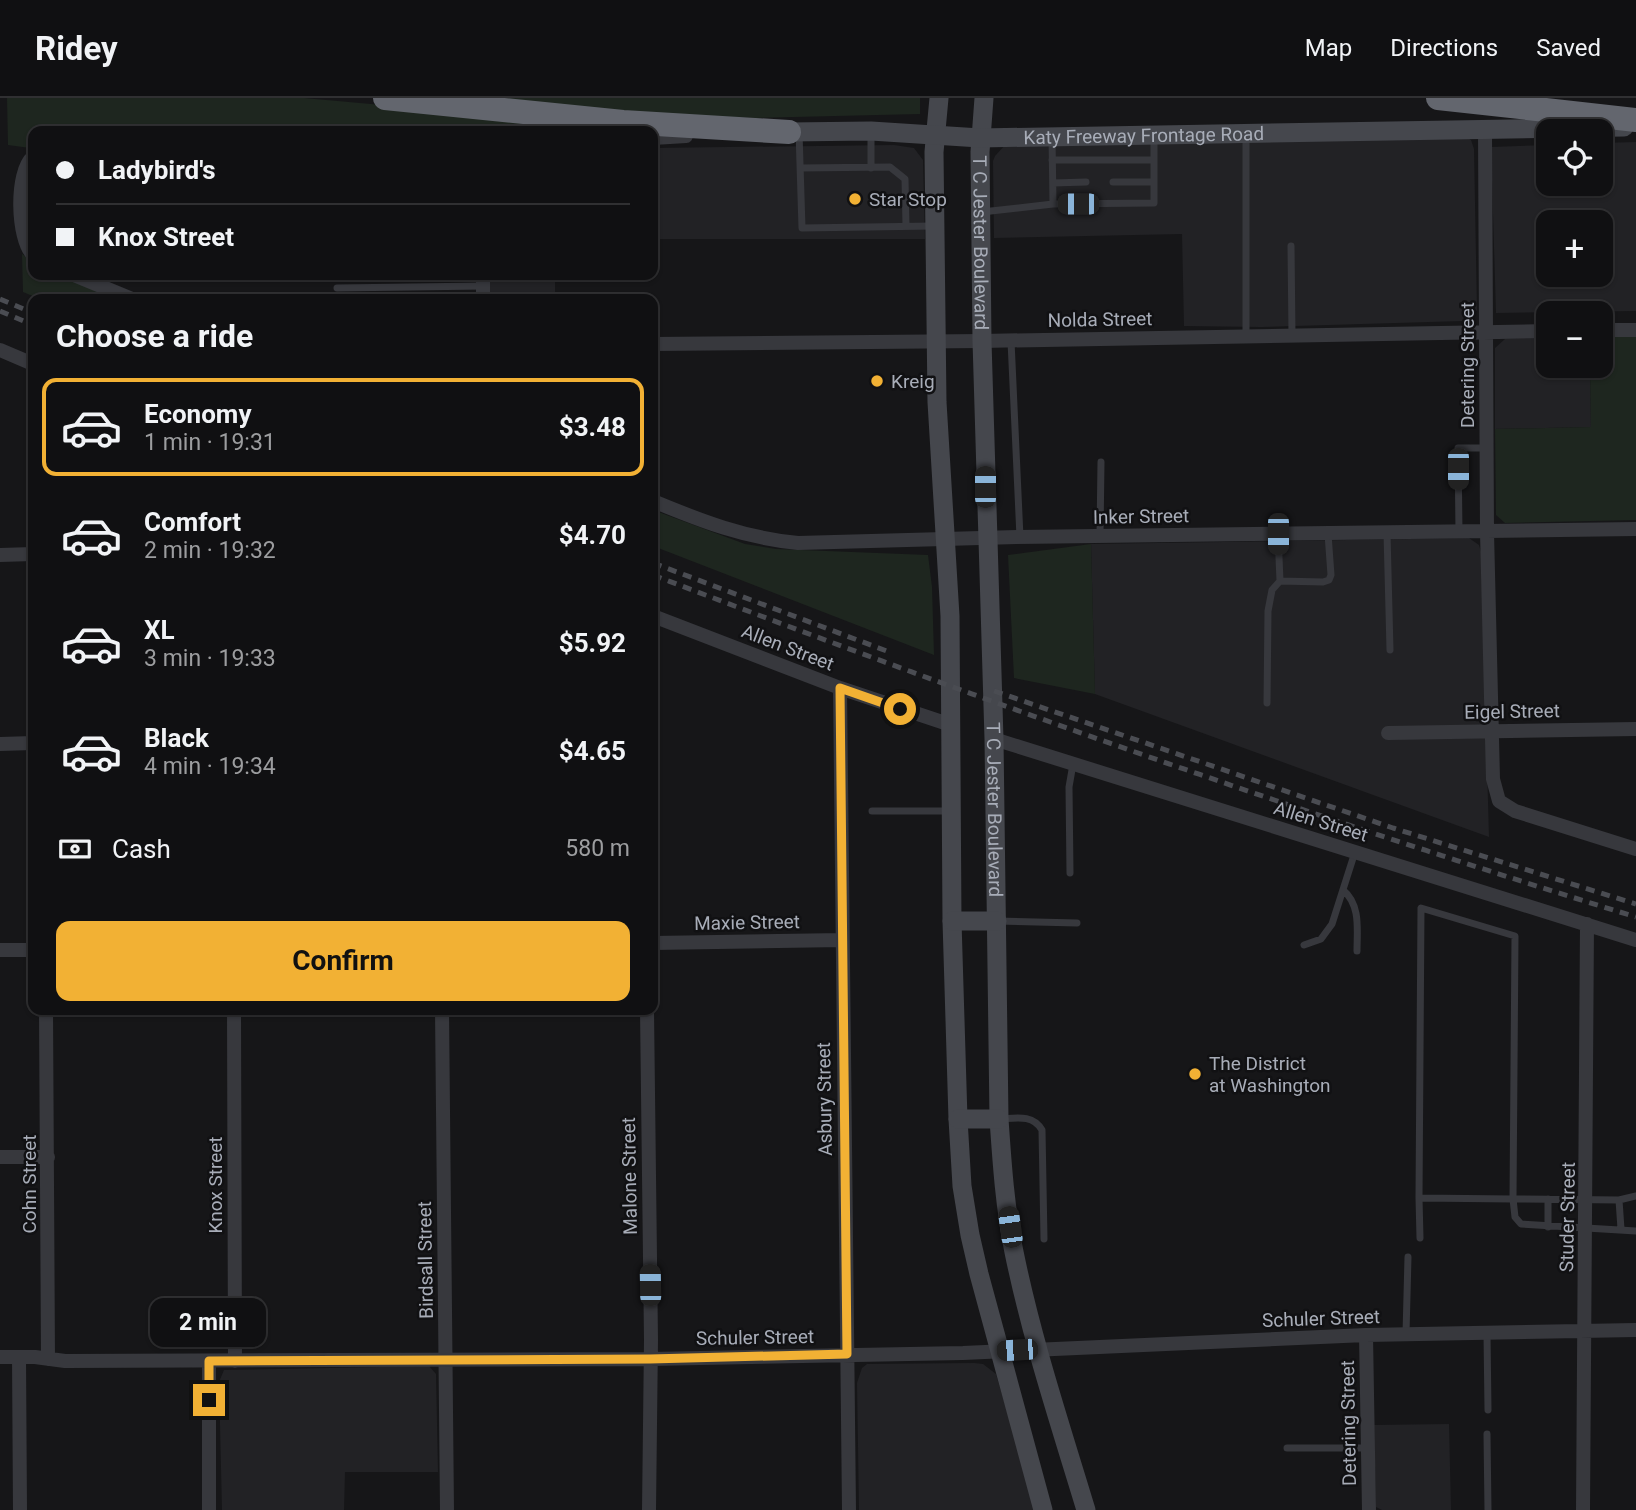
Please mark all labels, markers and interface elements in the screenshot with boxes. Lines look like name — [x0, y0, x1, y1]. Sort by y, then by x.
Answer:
text: Ridey — [35, 29, 118, 68]
text: Map — [1305, 34, 1352, 62]
text: Directions — [1390, 34, 1498, 62]
text: Saved — [1536, 34, 1601, 62]
map controls — [1536, 119, 1613, 378]
button: locate — [1536, 119, 1613, 196]
street label: Katy Freeway Frontage Road — [1023, 122, 1264, 149]
text: Ladybird's — [98, 155, 216, 185]
street label: T C Jester Boulevard — [968, 155, 993, 330]
place label: Star Stop — [869, 188, 947, 211]
marker: Star Stop — [847, 191, 863, 207]
car — [1058, 194, 1100, 215]
button: + — [1536, 210, 1613, 287]
text: Knox Street — [98, 222, 234, 252]
button: − — [1536, 301, 1613, 378]
street label: Detering Street — [1456, 302, 1479, 428]
street label: Nolda Street — [1047, 307, 1153, 332]
text: Choose a ride — [56, 317, 253, 355]
place label: Kreig — [891, 370, 935, 393]
marker: Kreig — [869, 373, 885, 389]
icon: car — [60, 396, 123, 459]
text: Economy — [144, 399, 251, 429]
text: $3.48 — [559, 412, 626, 442]
text: 1 min · 19:31 — [144, 429, 276, 456]
car — [1448, 448, 1469, 490]
car — [975, 466, 996, 508]
icon: car — [60, 504, 123, 567]
street label: Inker Street — [1093, 504, 1189, 529]
text: Comfort — [144, 507, 241, 537]
car — [1268, 513, 1289, 555]
text: $4.70 — [559, 520, 626, 550]
text: 2 min · 19:32 — [144, 537, 276, 564]
icon: car — [60, 612, 123, 675]
text: XL — [144, 615, 175, 645]
street label: Allen Street — [738, 619, 837, 676]
text: $5.92 — [559, 628, 626, 658]
text: 3 min · 19:33 — [144, 645, 276, 672]
route start — [884, 693, 916, 725]
street label: Eigel Street — [1464, 699, 1560, 724]
icon: car — [60, 720, 123, 783]
street label: T C Jester Boulevard — [982, 722, 1007, 897]
text: Black — [144, 723, 209, 753]
text: $4.65 — [559, 736, 626, 766]
text: 4 min · 19:34 — [144, 753, 276, 780]
street label: Allen Street — [1271, 796, 1371, 847]
icon: cash — [56, 830, 94, 868]
text: Cash — [112, 834, 171, 864]
text: 580 m — [565, 835, 630, 862]
street label: Maxie Street — [694, 910, 800, 935]
button: Confirm — [56, 921, 630, 1001]
street label: Asbury Street — [812, 1042, 837, 1156]
place label: The District at Washington — [1209, 1052, 1331, 1097]
marker: The District at Washington — [1187, 1066, 1203, 1082]
street label: Malone Street — [617, 1117, 642, 1235]
street label: Cohn Street — [18, 1135, 41, 1234]
street label: Knox Street — [204, 1136, 227, 1234]
street label: Studer Street — [1555, 1162, 1580, 1272]
street label: Birdsall Street — [413, 1201, 438, 1319]
car — [997, 1205, 1024, 1249]
car — [640, 1264, 661, 1306]
callout: 2 min — [151, 1298, 267, 1348]
street label: Schuler Street — [1262, 1305, 1380, 1332]
text: 2 min — [179, 1309, 237, 1336]
street label: Schuler Street — [696, 1325, 814, 1350]
car — [996, 1338, 1039, 1362]
street label: Detering Street — [1336, 1360, 1361, 1486]
route end — [193, 1384, 225, 1416]

